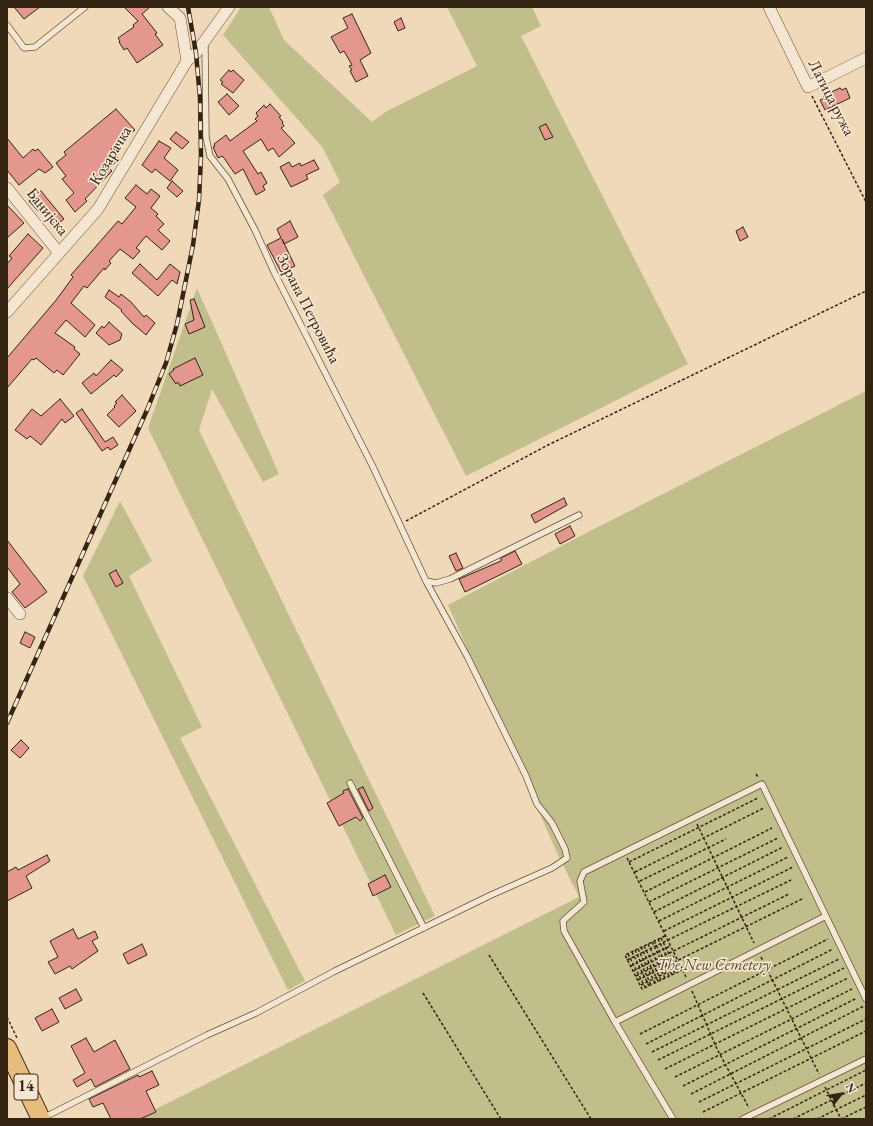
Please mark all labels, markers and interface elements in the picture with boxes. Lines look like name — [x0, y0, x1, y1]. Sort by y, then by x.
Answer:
street label: Латица ружа — [804, 57, 858, 139]
street label: Козарачка — [86, 123, 136, 189]
street label: Банијска — [22, 184, 72, 240]
street label: Зорана Петровића — [272, 251, 344, 367]
park label: The New Cemetery — [657, 956, 771, 976]
road number: 14 — [14, 1074, 38, 1100]
north arrow — [821, 1074, 861, 1114]
text: N — [843, 1080, 860, 1095]

